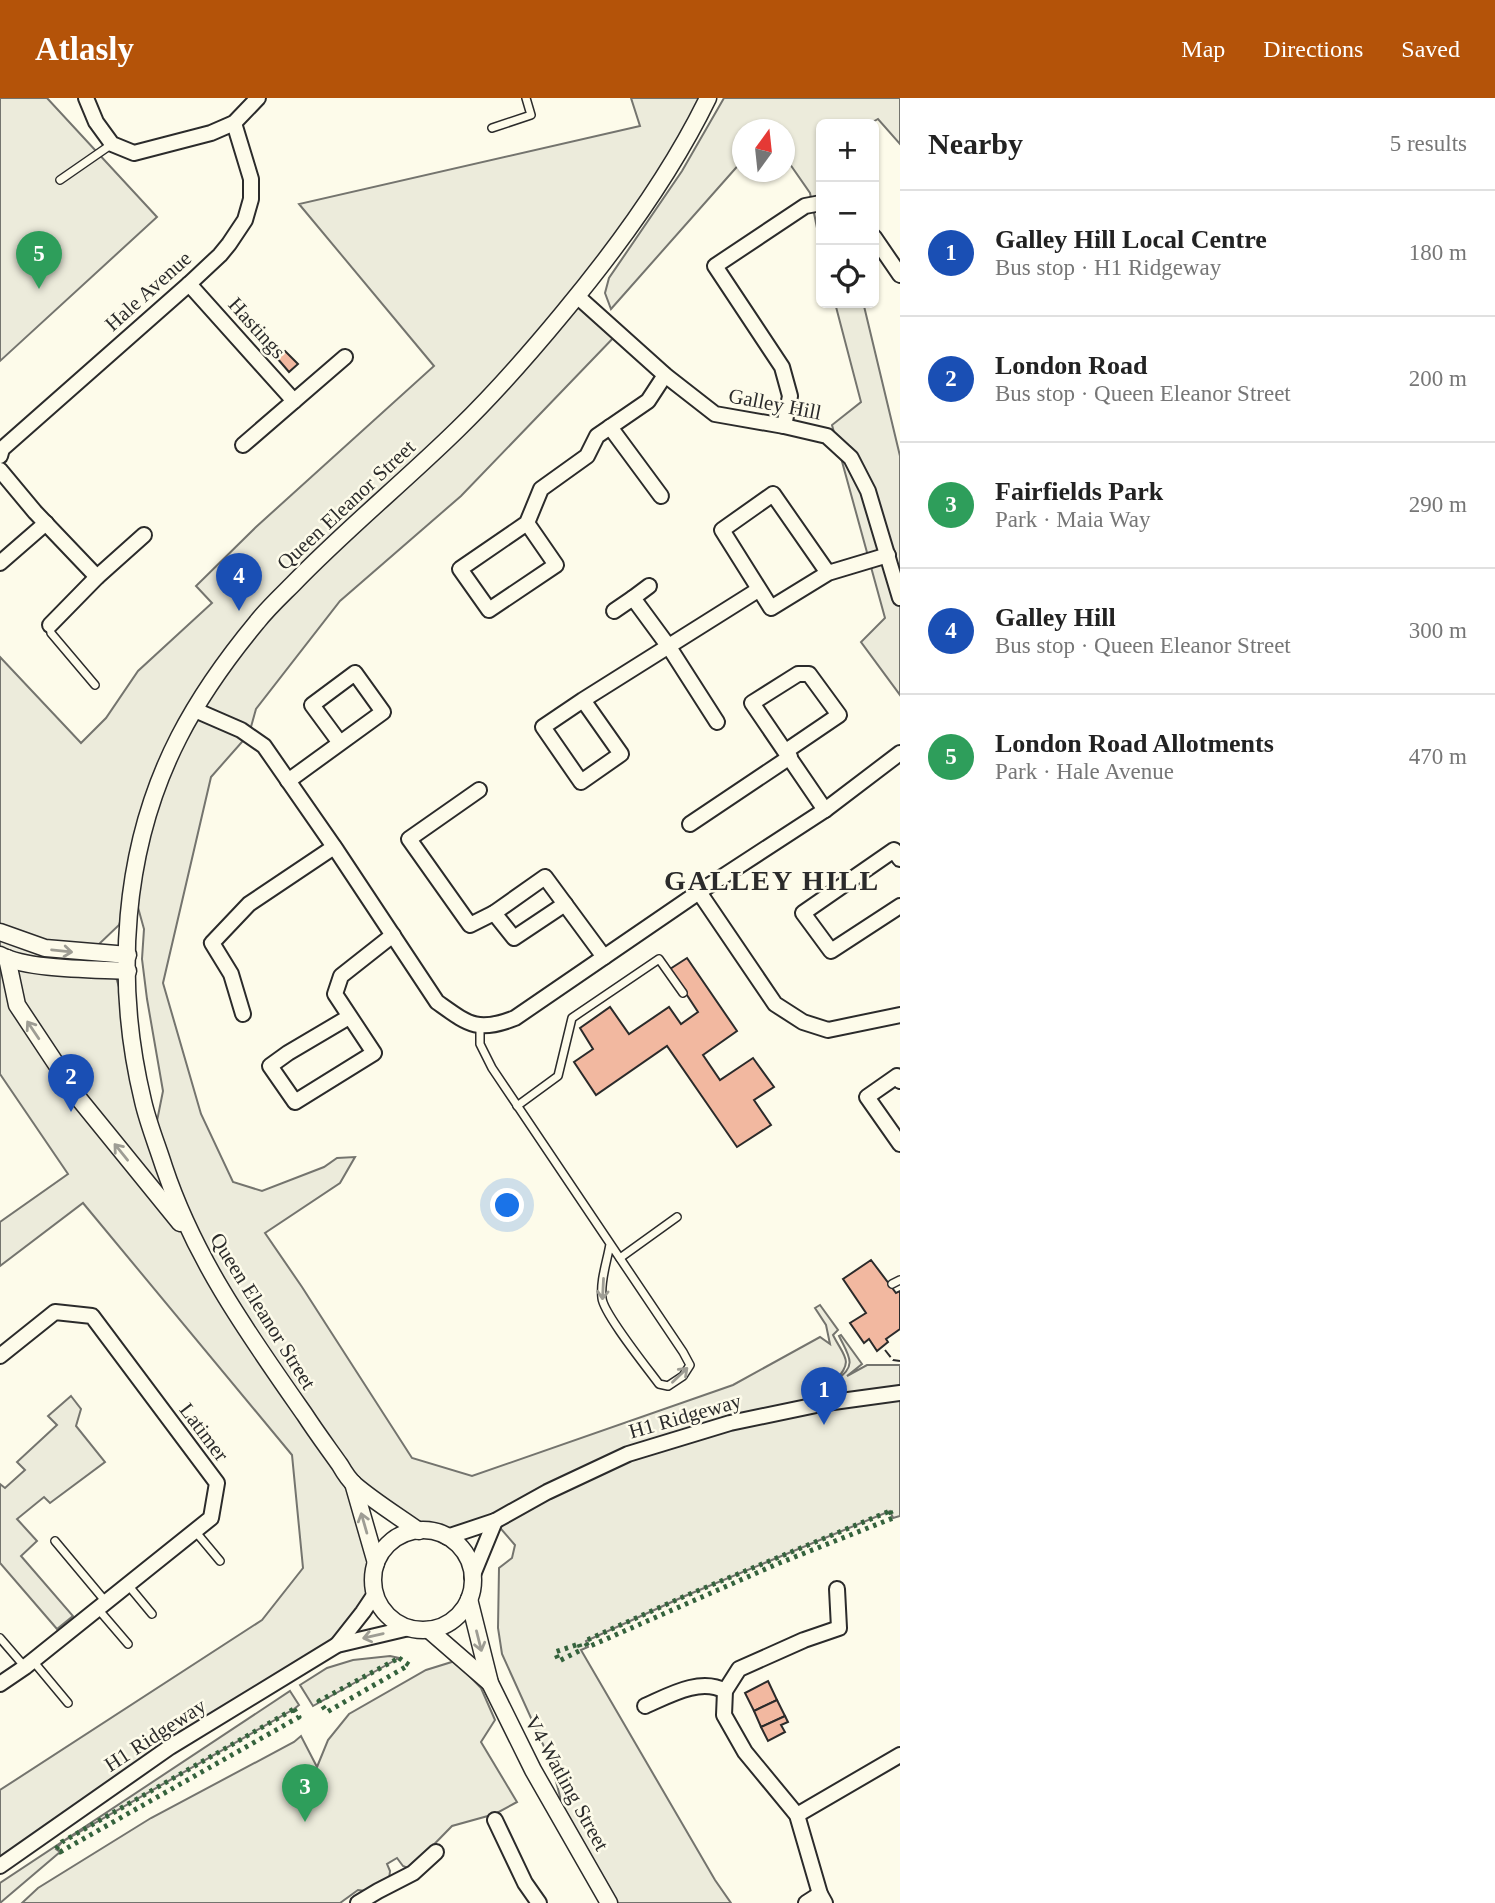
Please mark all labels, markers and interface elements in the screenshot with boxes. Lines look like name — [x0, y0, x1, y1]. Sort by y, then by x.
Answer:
text: Atlasly — [35, 31, 134, 67]
text: Map — [1181, 36, 1225, 62]
text: Directions — [1263, 36, 1363, 62]
text: Saved — [1401, 36, 1460, 62]
north arrow — [732, 119, 795, 182]
map controls — [816, 119, 879, 308]
button: + — [816, 119, 879, 182]
text: Nearby — [928, 127, 1023, 160]
text: 5 results — [1390, 131, 1467, 156]
button: − — [816, 182, 879, 245]
text: Galley Hill Local Centre — [995, 225, 1267, 254]
pin: 5 — [16, 231, 62, 289]
text: 1 — [945, 240, 957, 265]
text: 180 m — [1409, 240, 1467, 265]
button: locate — [816, 245, 879, 308]
street label: Hale Avenue — [100, 246, 196, 336]
text: Bus stop · H1 Ridgeway — [995, 255, 1221, 280]
street label: Hastings — [223, 293, 291, 363]
text: London Road — [995, 351, 1147, 380]
text: 2 — [945, 366, 957, 391]
text: 200 m — [1409, 366, 1467, 391]
text: Bus stop · Queen Eleanor Street — [995, 381, 1291, 406]
street label: Galley Hill — [727, 383, 824, 425]
street label: Queen Eleanor Street — [272, 435, 420, 575]
text: Fairfields Park — [995, 477, 1163, 506]
text: 3 — [945, 492, 957, 517]
text: 290 m — [1409, 492, 1467, 517]
text: Park · Maia Way — [995, 507, 1151, 532]
pin: 4 — [216, 553, 262, 611]
text: Galley Hill — [995, 603, 1116, 632]
text: 4 — [945, 618, 957, 643]
text: 300 m — [1409, 618, 1467, 643]
text: Bus stop · Queen Eleanor Street — [995, 633, 1291, 658]
text: London Road Allotments — [995, 729, 1274, 758]
text: 5 — [945, 744, 957, 769]
text: 470 m — [1409, 744, 1467, 769]
text: Park · Hale Avenue — [995, 759, 1174, 784]
district label: GALLEY HILL — [664, 865, 880, 896]
one-way arrow — [51, 944, 73, 957]
one-way arrow — [26, 1021, 40, 1040]
pin: 2 — [48, 1054, 94, 1112]
one-way arrow — [113, 1143, 129, 1161]
your location — [490, 1188, 524, 1222]
street label: Queen Eleanor Street — [205, 1228, 321, 1394]
one-way arrow — [596, 1278, 609, 1301]
one-way arrow — [671, 1367, 689, 1384]
pin: 1 — [801, 1367, 847, 1425]
street label: H1 Ridgeway — [626, 1388, 745, 1444]
street label: Latimer — [174, 1398, 234, 1466]
one-way arrow — [357, 1512, 370, 1534]
one-way arrow — [473, 1629, 486, 1652]
one-way arrow — [362, 1630, 385, 1644]
street label: H1 Ridgeway — [100, 1693, 211, 1777]
street label: V4 Watling Street — [520, 1711, 614, 1855]
pin: 3 — [282, 1764, 328, 1822]

